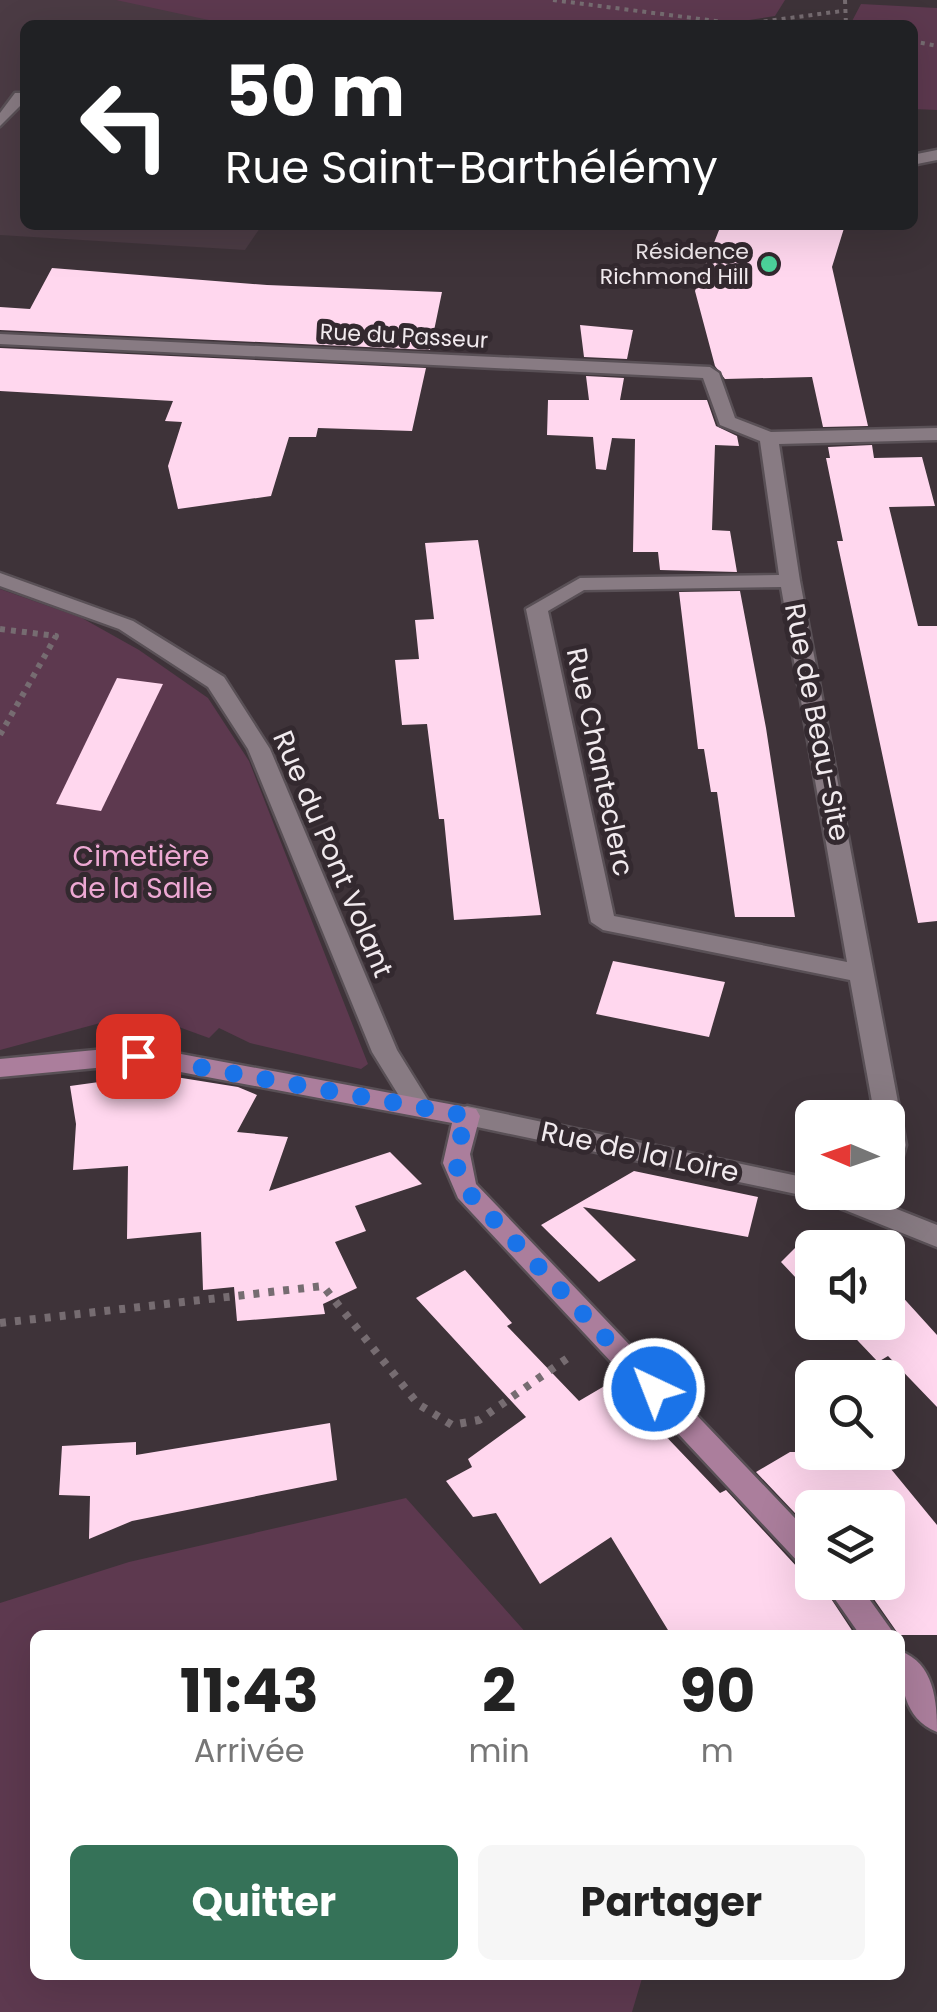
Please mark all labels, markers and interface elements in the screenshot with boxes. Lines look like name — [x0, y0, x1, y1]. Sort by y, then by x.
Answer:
text: 50 m — [225, 42, 405, 141]
icon: left — [60, 60, 190, 190]
text: Rue Saint-Barthélémy — [225, 136, 717, 199]
place label: Résidence Richmond Hill — [600, 236, 749, 292]
marker: Résidence Richmond Hill — [758, 253, 780, 275]
street label: Rue du Passeur — [319, 316, 489, 356]
street label: Rue de Beau-Site — [775, 600, 859, 844]
street label: Rue Chanteclerc — [557, 644, 643, 880]
street label: Rue du Pont Volant — [263, 725, 403, 983]
park label: Cimetière de la Salle — [69, 837, 213, 908]
pin — [96, 1014, 181, 1099]
icon: arrive — [111, 1029, 166, 1084]
north arrow — [795, 1100, 905, 1210]
map controls — [795, 1100, 905, 1600]
street label: Rue de la Loire — [537, 1112, 743, 1192]
button: sound — [795, 1230, 905, 1340]
position arrow — [602, 1337, 706, 1441]
button: search — [795, 1360, 905, 1470]
button: layers — [795, 1490, 905, 1600]
text: 11:43 — [180, 1649, 319, 1733]
text: 2 — [482, 1649, 516, 1733]
text: 90 — [679, 1649, 755, 1733]
text: Arrivée — [194, 1728, 305, 1773]
text: min — [468, 1728, 530, 1773]
text: m — [701, 1728, 734, 1773]
button: Quitter — [70, 1845, 458, 1960]
button: Partager — [478, 1845, 865, 1960]

